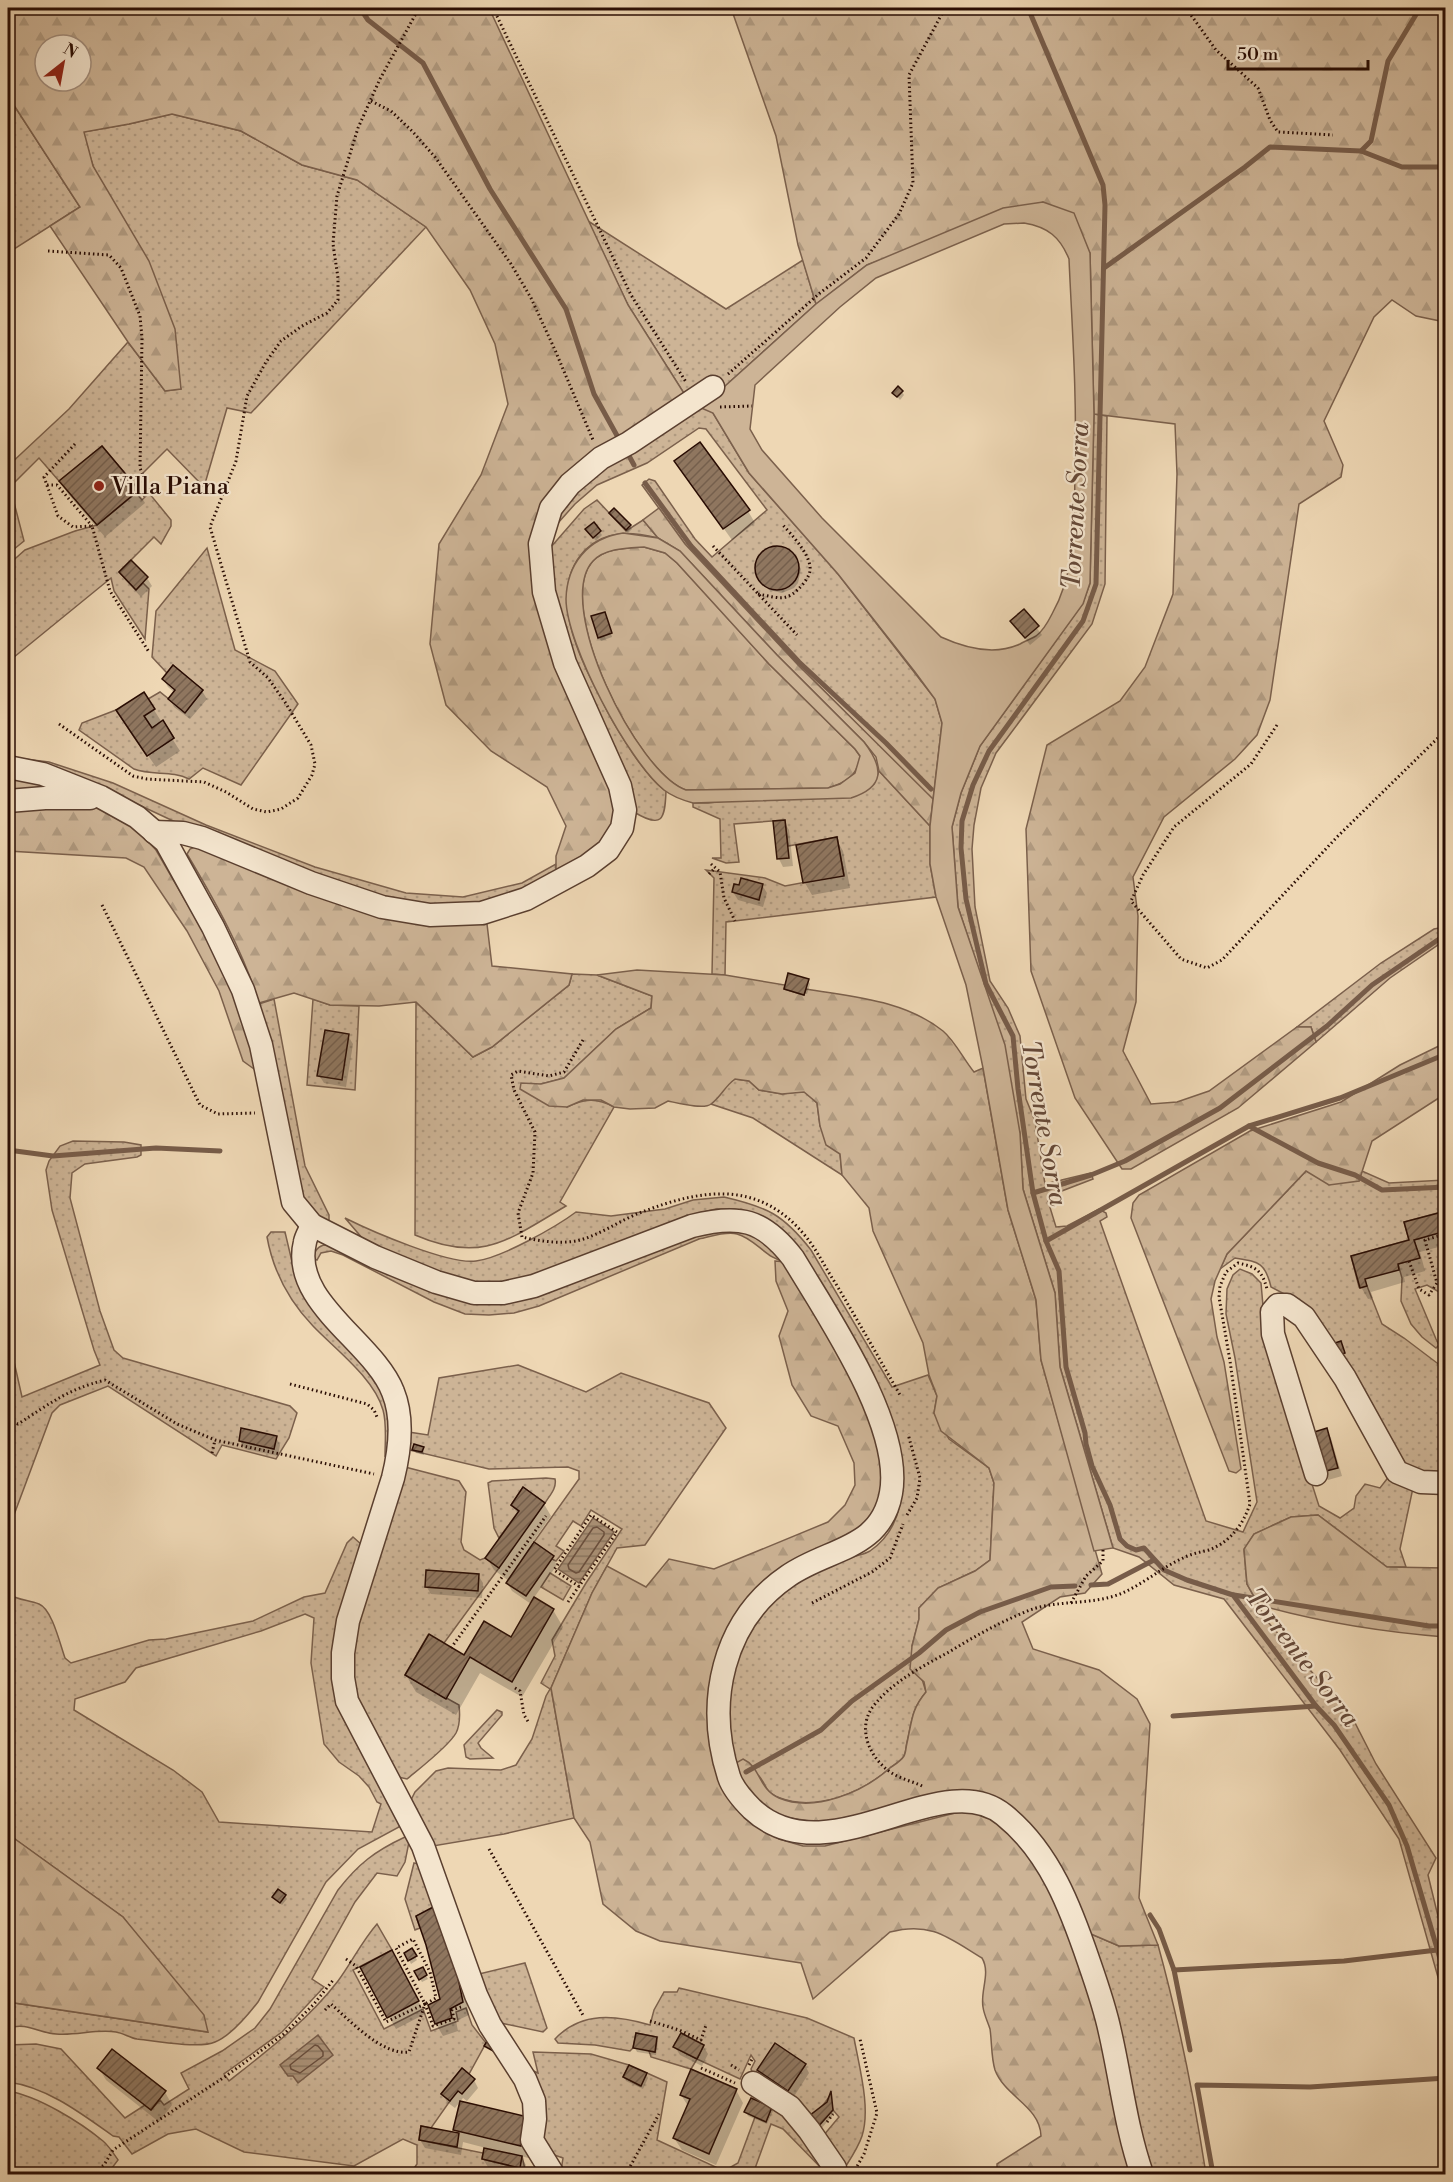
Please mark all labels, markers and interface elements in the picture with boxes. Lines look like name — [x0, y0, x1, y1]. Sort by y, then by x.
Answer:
north arrow — [33, 33, 93, 93]
scale bar — [1228, 33, 1368, 71]
text: N — [60, 39, 81, 63]
text: 50 m — [1237, 43, 1279, 66]
water label: Torrente Sorra — [1056, 421, 1096, 591]
place label: Villa Piana — [110, 472, 230, 502]
marker: Villa Piana — [92, 479, 106, 493]
water label: Torrente Sorra — [1014, 1038, 1074, 1209]
water label: Torrente Sorra — [1238, 1582, 1367, 1734]

